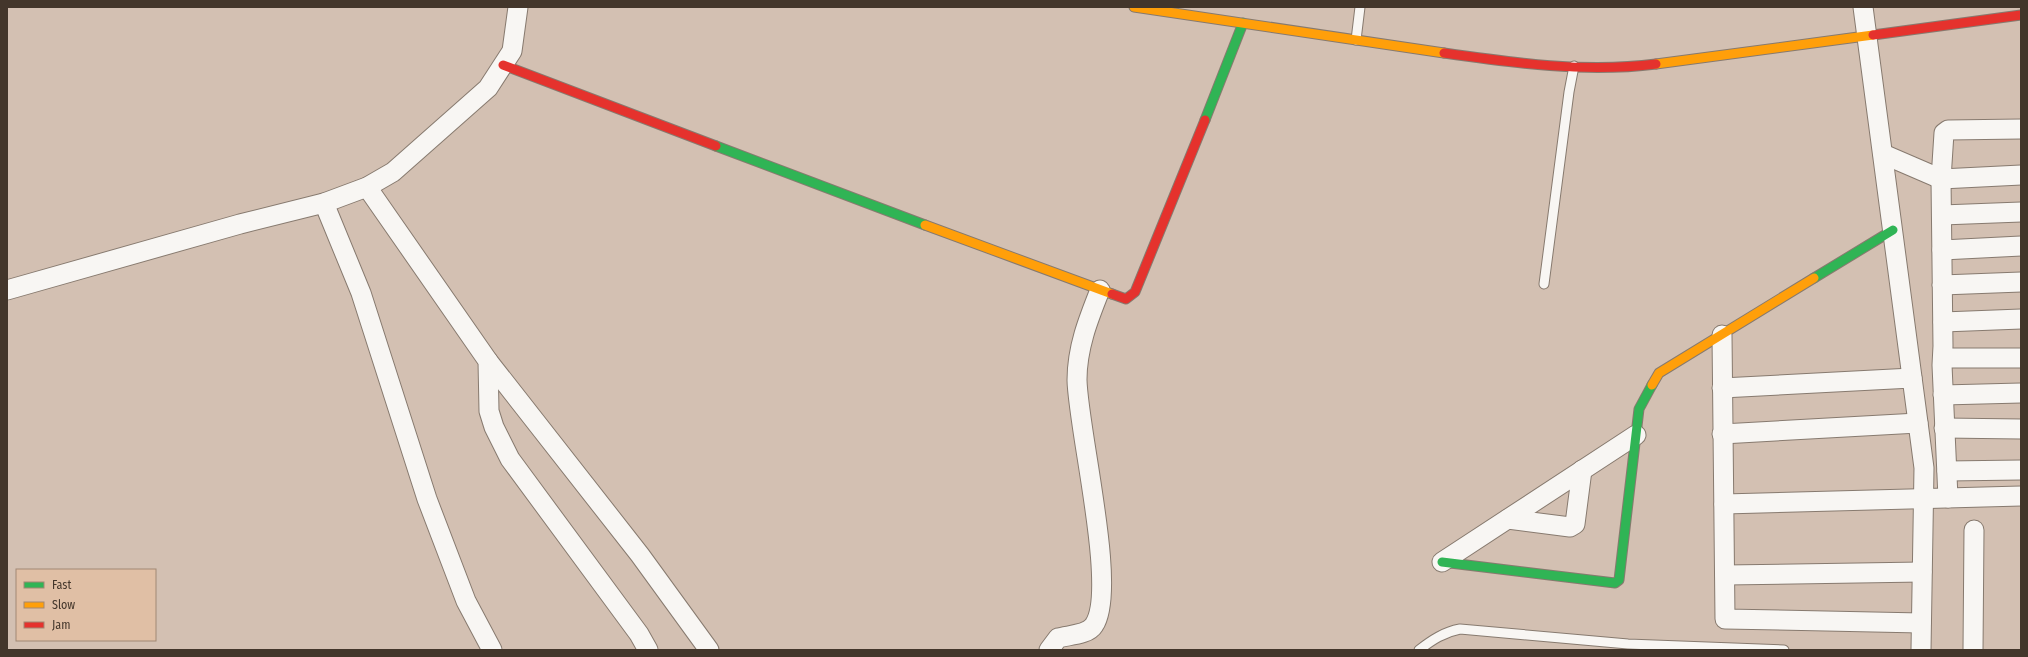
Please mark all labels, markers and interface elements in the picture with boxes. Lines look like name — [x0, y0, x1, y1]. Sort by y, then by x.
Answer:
legend — [16, 569, 156, 641]
text: Fast — [52, 578, 71, 592]
text: Slow — [52, 598, 75, 612]
text: Jam — [52, 618, 70, 632]

